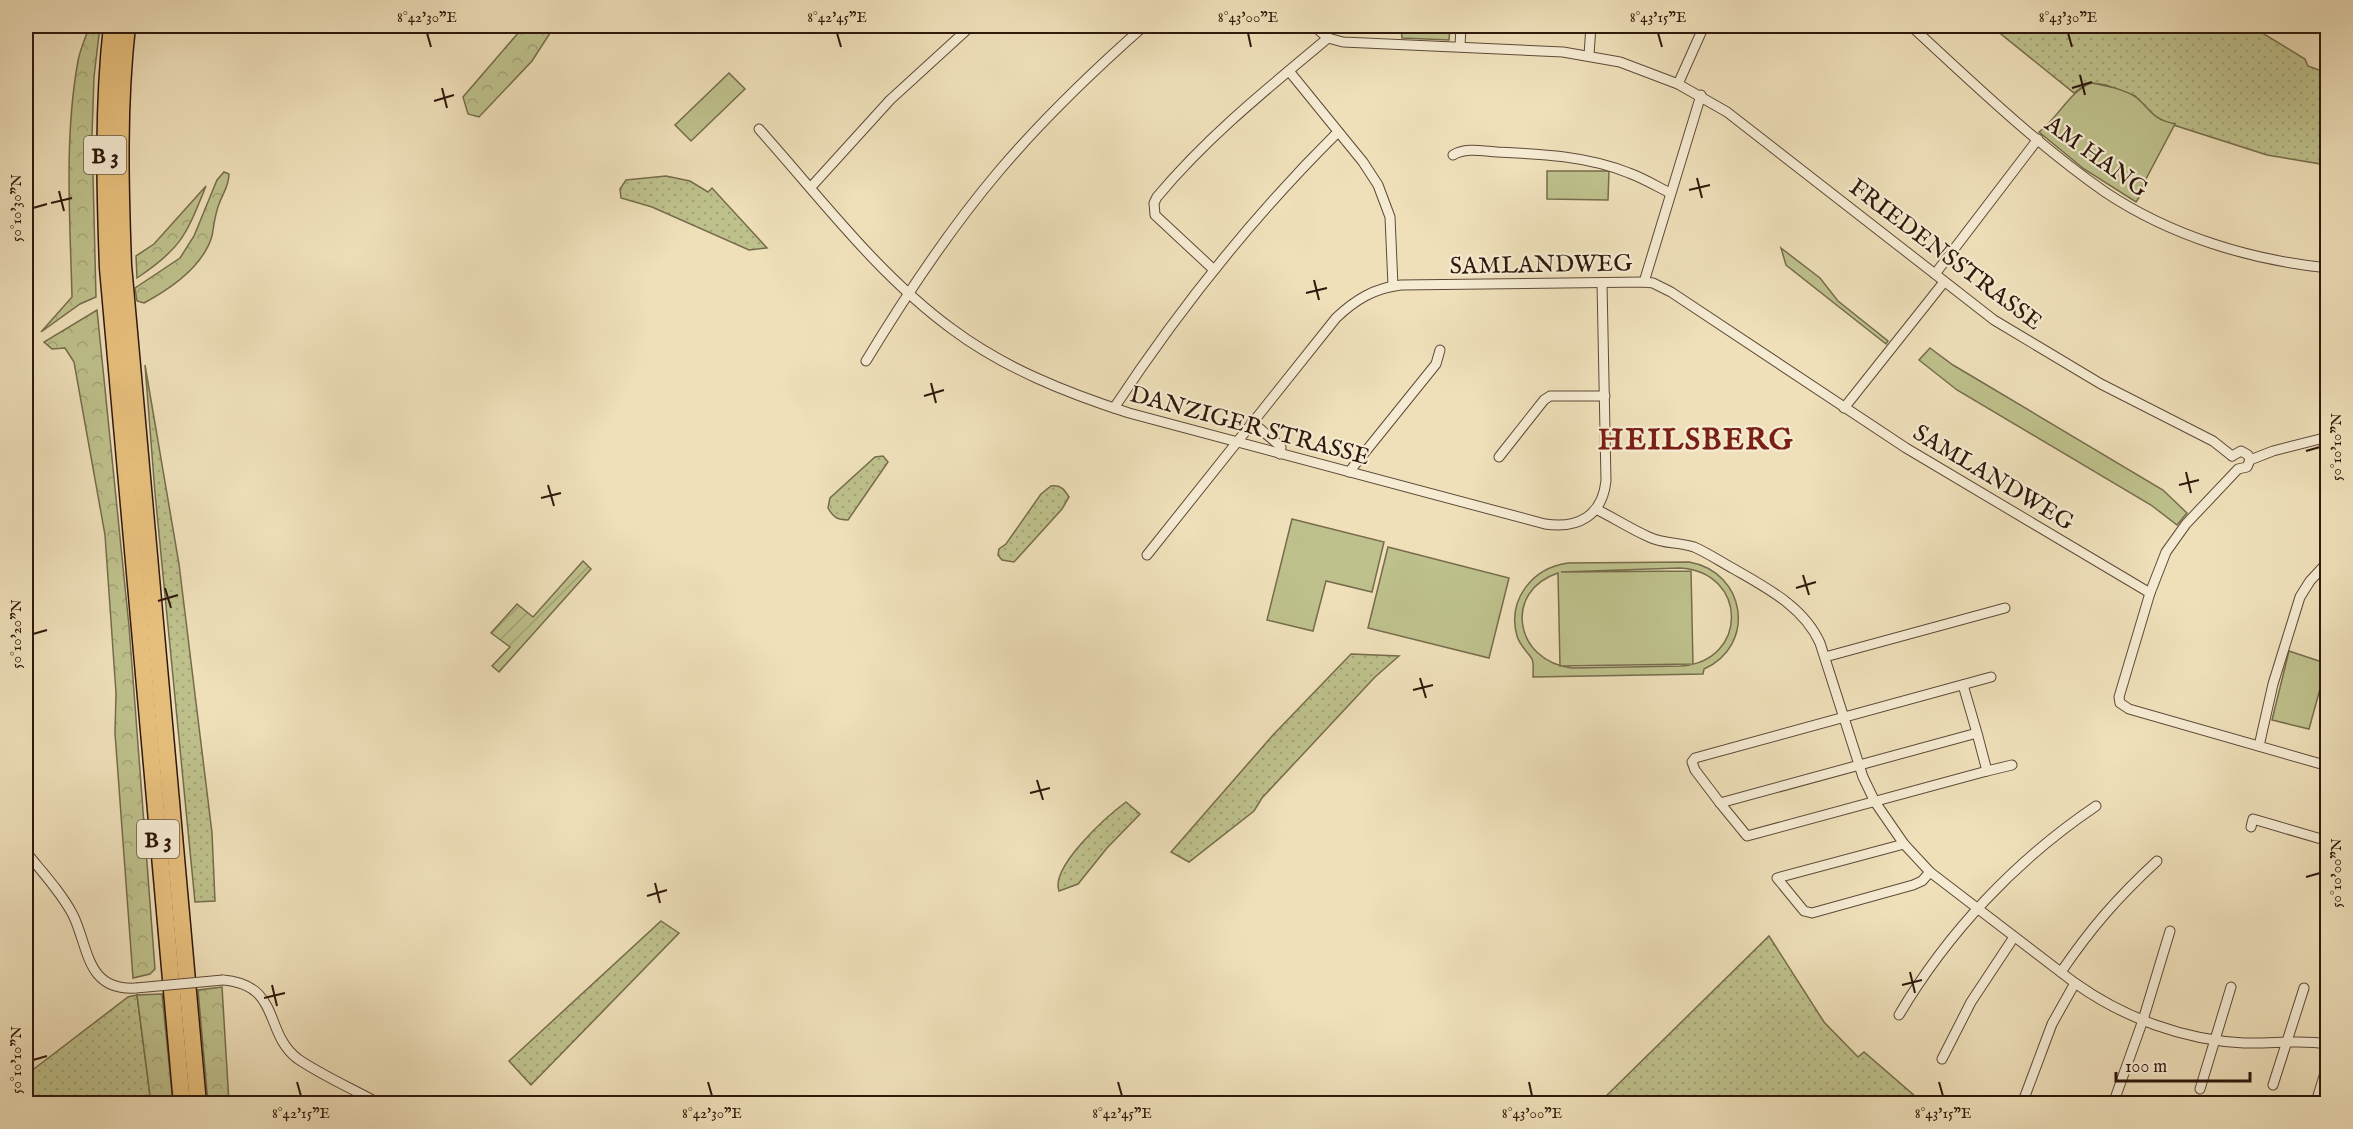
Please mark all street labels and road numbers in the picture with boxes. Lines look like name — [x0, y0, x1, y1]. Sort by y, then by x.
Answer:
street label: AM HANG — [2038, 109, 2154, 205]
road number: B 3 — [84, 136, 126, 174]
street label: FRIEDENSSTRASSE — [1842, 172, 2048, 338]
street label: SAMLANDWEG — [1449, 248, 1633, 283]
street label: DANZIGER STRASSE — [1126, 379, 1373, 473]
street label: SAMLANDWEG — [1907, 418, 2080, 539]
road number: B 3 — [137, 820, 179, 858]

